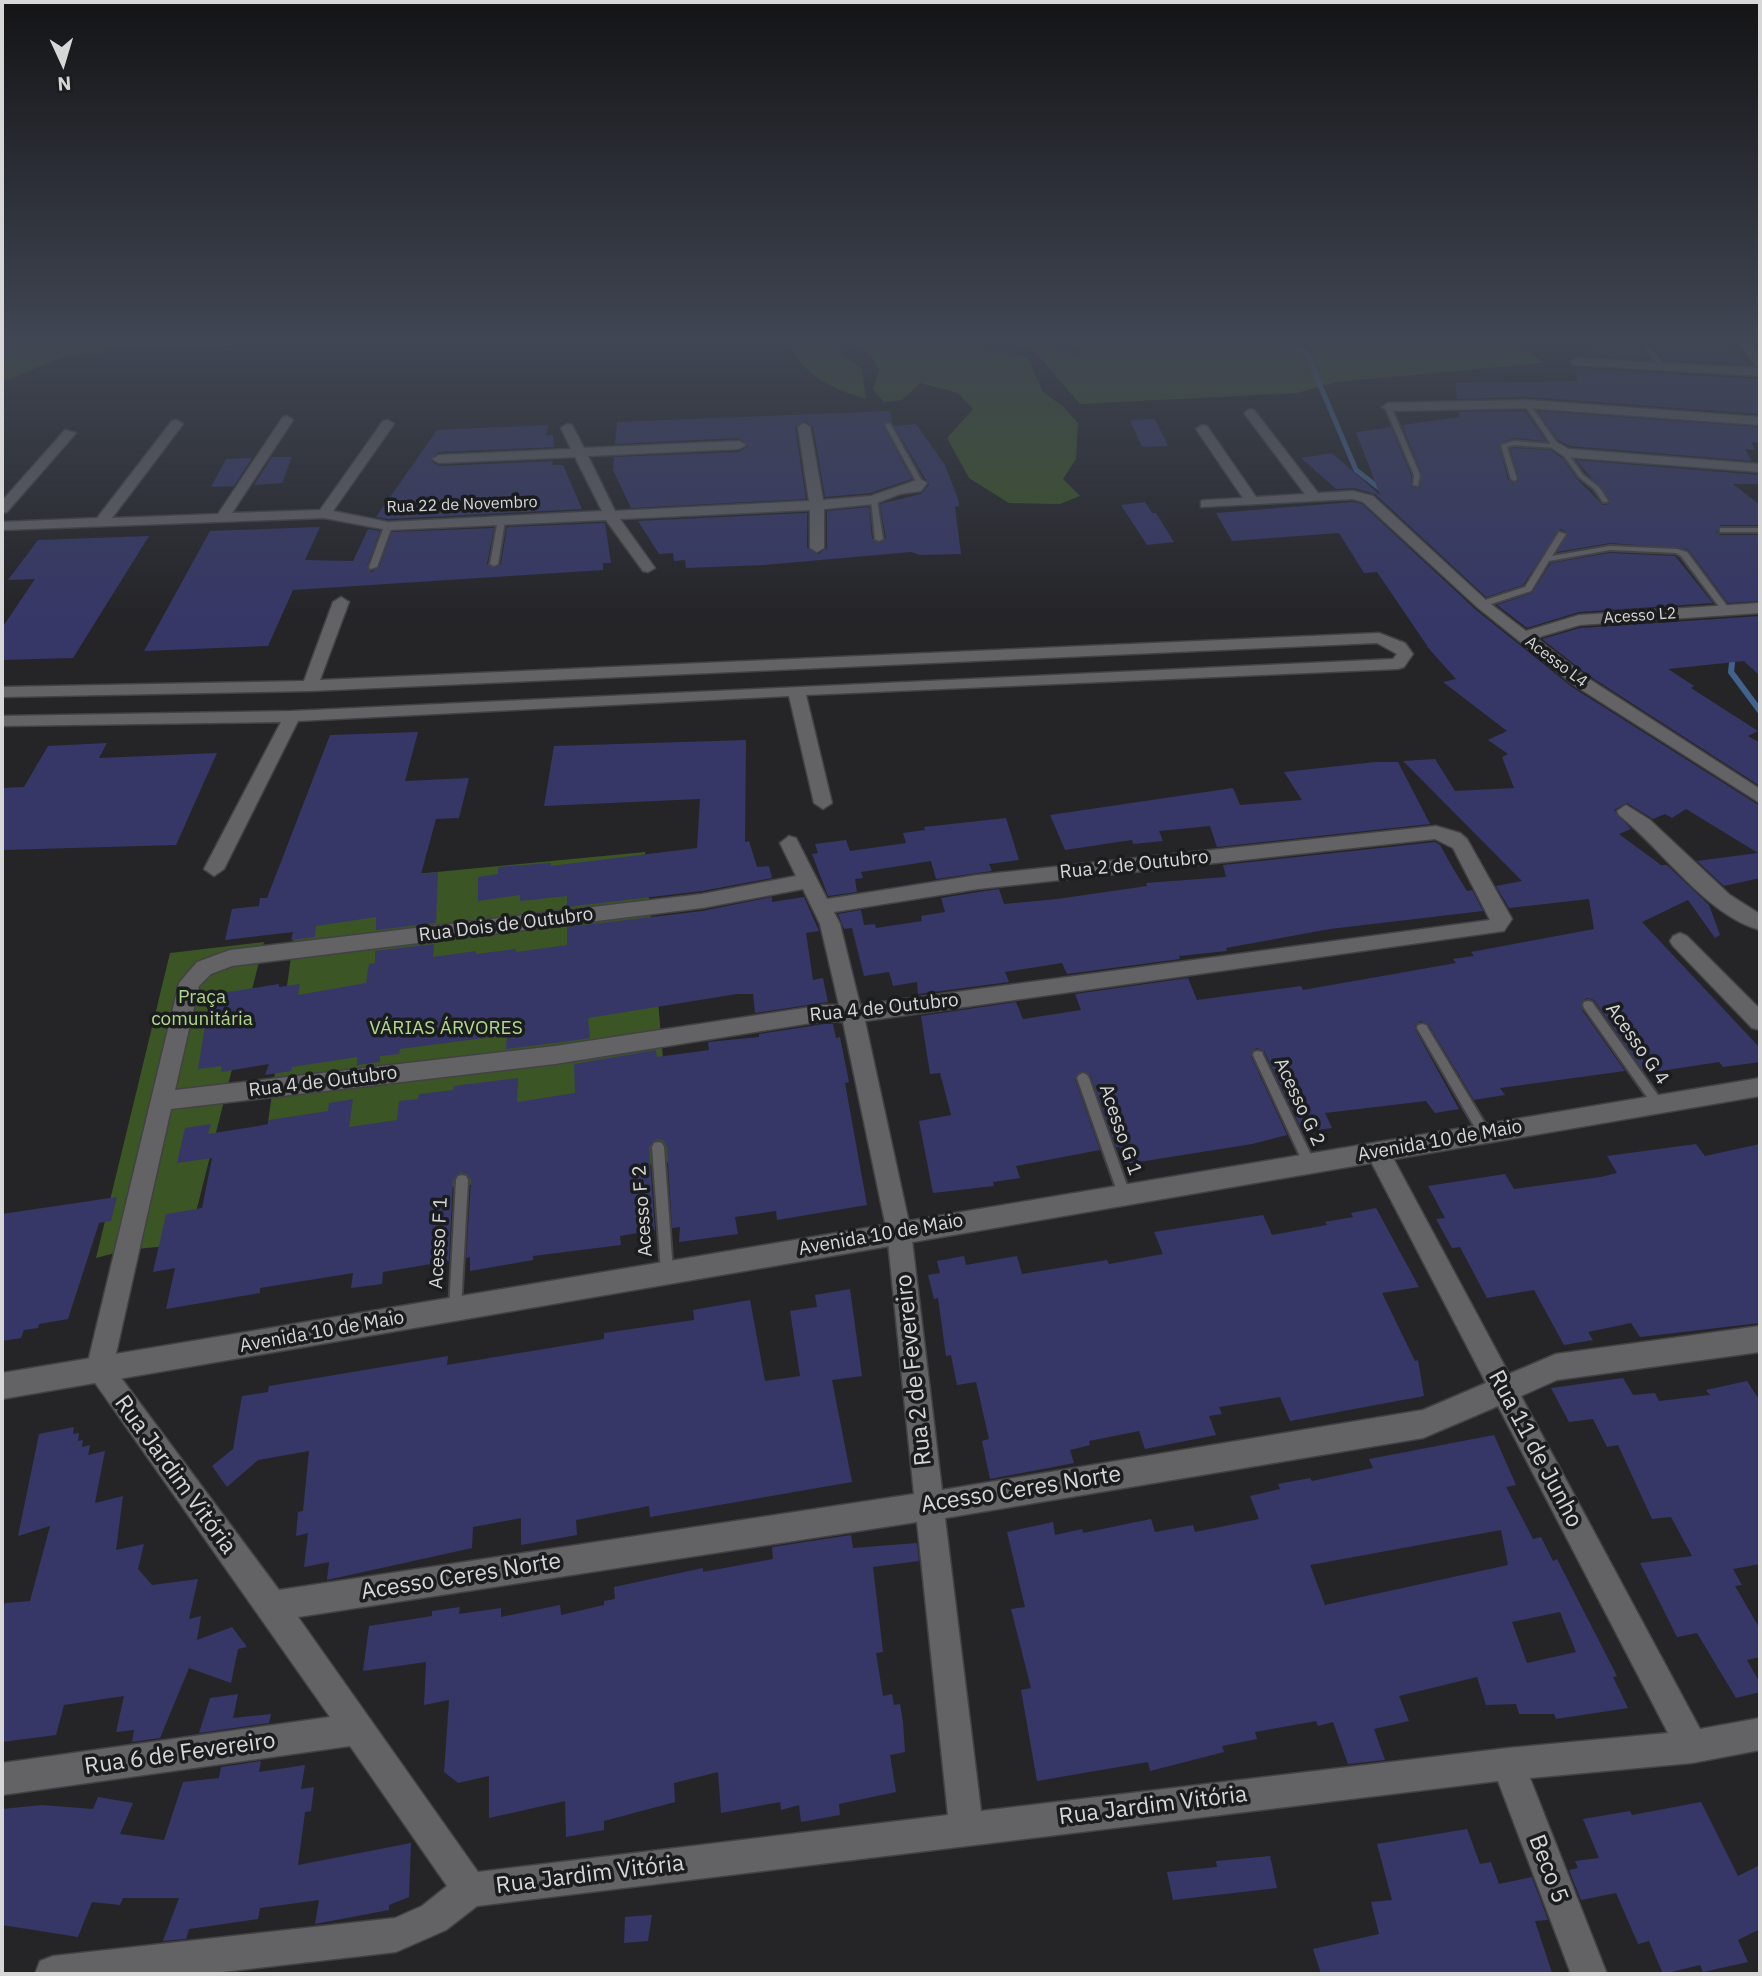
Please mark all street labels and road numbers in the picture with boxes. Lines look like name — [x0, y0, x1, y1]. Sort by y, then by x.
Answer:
street label: Rua 22 de Novembro — [386, 493, 538, 517]
street label: Acesso L2 — [1603, 604, 1677, 628]
street label: Acesso L4 — [1521, 632, 1591, 692]
street label: Rua 2 de Outubro — [1058, 846, 1210, 884]
street label: Rua Dois de Outubro — [417, 903, 595, 947]
street label: Rua 4 de Outubro — [808, 989, 960, 1027]
street label: Acesso G 4 — [1601, 999, 1673, 1089]
street label: Acesso G 2 — [1269, 1054, 1329, 1150]
street label: Rua 4 de Outubro — [247, 1062, 399, 1102]
street label: Acesso G 1 — [1094, 1082, 1146, 1178]
street label: Avenida 10 de Maio — [1356, 1115, 1524, 1167]
street label: Acesso F 2 — [628, 1164, 658, 1258]
street label: Acesso F 1 — [425, 1196, 453, 1290]
street label: Avenida 10 de Maio — [797, 1209, 965, 1261]
street label: Rua 2 de Fevereiro — [890, 1273, 938, 1467]
street label: Avenida 10 de Maio — [238, 1306, 406, 1358]
street label: Rua 11 de Junho — [1482, 1366, 1588, 1532]
street label: Rua Jardim Vitória — [108, 1390, 242, 1560]
street label: Acesso Ceres Norte — [919, 1461, 1123, 1519]
street label: Acesso Ceres Norte — [359, 1548, 563, 1606]
street label: Rua 6 de Fevereiro — [83, 1727, 277, 1781]
street label: Rua Jardim Vitória — [1057, 1781, 1249, 1831]
street label: Beco 5 — [1522, 1831, 1574, 1907]
street label: Rua Jardim Vitória — [494, 1850, 686, 1900]

